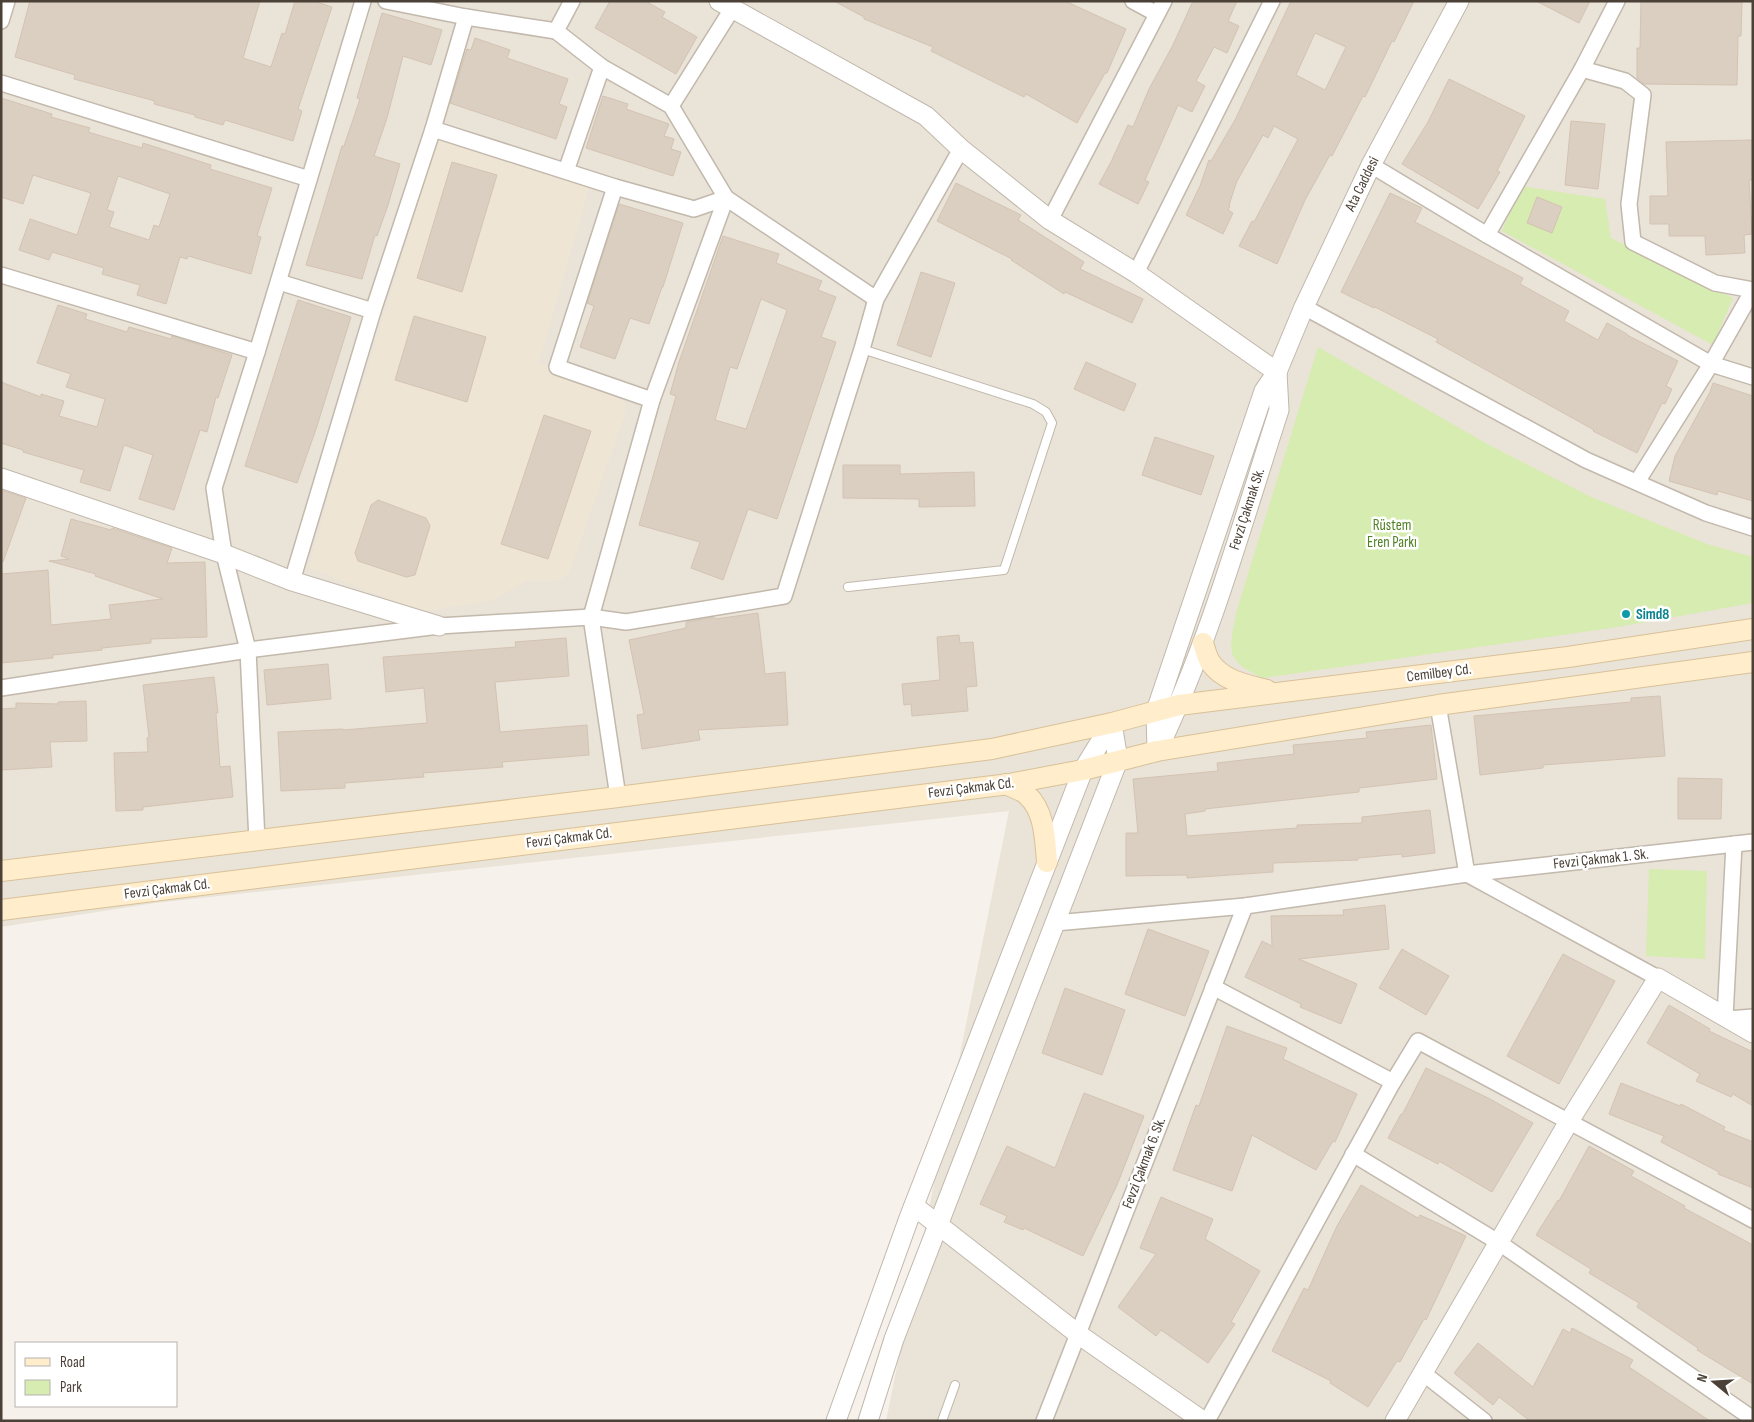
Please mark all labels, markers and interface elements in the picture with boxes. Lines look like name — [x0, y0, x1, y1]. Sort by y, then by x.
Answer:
street label: Ata Caddesi — [1340, 153, 1383, 215]
street label: Fevzi Çakmak Sk. — [1225, 466, 1269, 552]
park label: Rüstem Eren Parkı — [1367, 516, 1417, 552]
place label: Simd8 — [1636, 605, 1669, 624]
marker: Simd8 — [1620, 608, 1632, 620]
street label: Cemilbey Cd. — [1406, 660, 1473, 686]
street label: Fevzi Çakmak Cd. — [927, 773, 1015, 803]
street label: Fevzi Çakmak Cd. — [525, 823, 613, 853]
street label: Fevzi Çakmak 1. Sk. — [1552, 845, 1650, 873]
street label: Fevzi Çakmak Cd. — [123, 874, 211, 904]
street label: Fevzi Çakmak 6. Sk. — [1118, 1114, 1170, 1211]
legend — [15, 1342, 178, 1407]
text: Road — [60, 1353, 85, 1372]
north arrow — [1689, 1357, 1739, 1407]
text: N — [1693, 1372, 1711, 1384]
text: Park — [60, 1378, 82, 1397]

